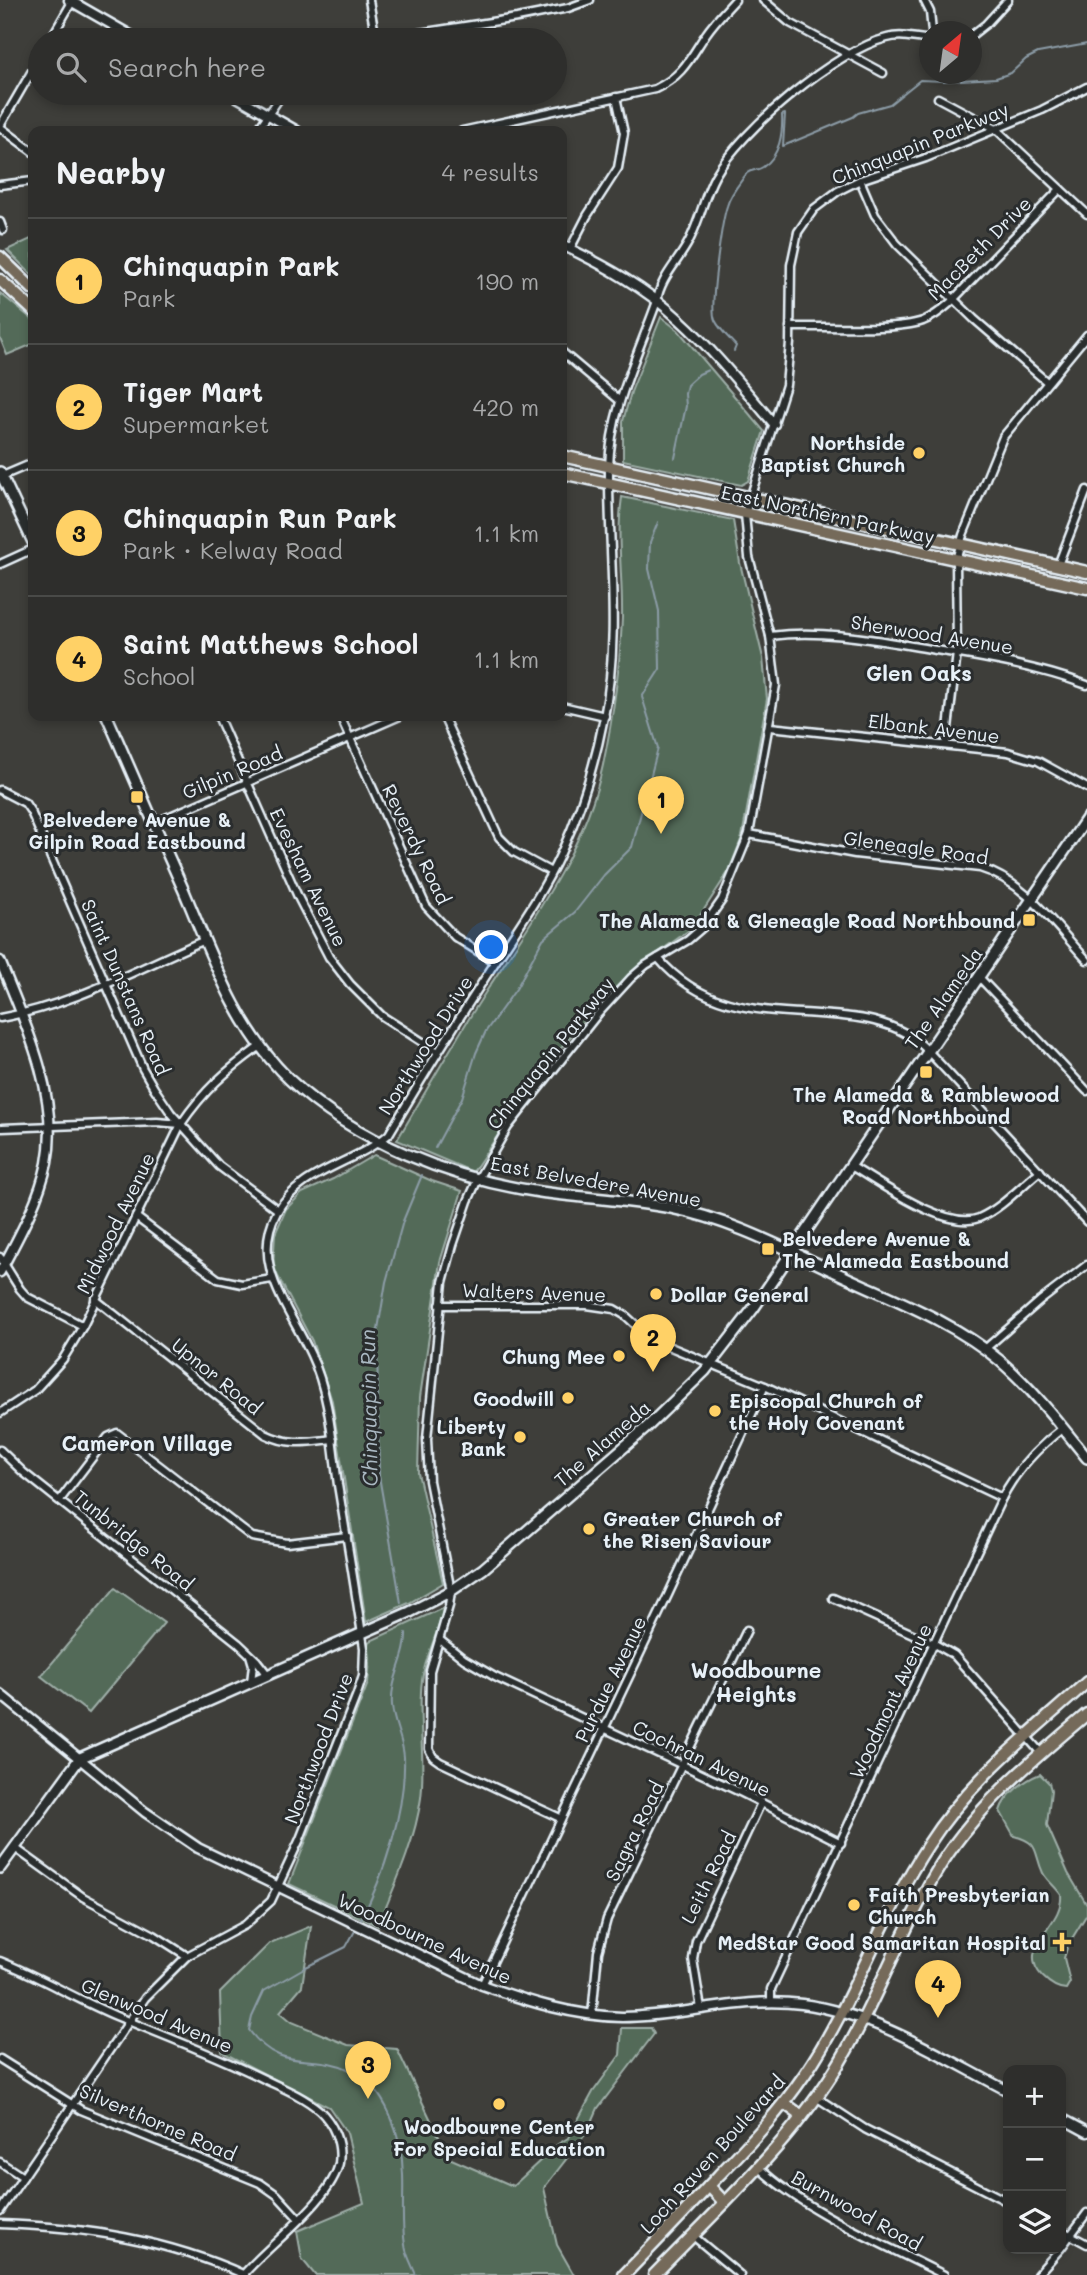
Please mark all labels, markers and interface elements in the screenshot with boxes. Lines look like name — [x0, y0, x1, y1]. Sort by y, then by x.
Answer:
north arrow — [919, 21, 982, 84]
search box — [28, 28, 567, 105]
icon: search — [52, 48, 90, 86]
text: Search here — [108, 50, 266, 84]
street label: Chinquapin Parkway — [828, 96, 1012, 190]
text: Nearby — [56, 152, 166, 192]
text: 4 results — [442, 157, 539, 187]
street label: MacBeth Drive — [922, 191, 1036, 305]
text: Chinquapin Park — [123, 249, 339, 283]
text: 1 — [74, 266, 84, 296]
text: 190 m — [475, 266, 539, 296]
text: Park — [123, 283, 175, 313]
text: Tiger Mart — [123, 375, 263, 409]
text: 2 — [73, 392, 85, 422]
text: 420 m — [473, 392, 539, 422]
text: Supermarket — [123, 409, 269, 439]
place label: Northside Baptist Church — [761, 430, 905, 477]
marker: Northside Baptist Church — [911, 445, 927, 461]
street label: East Northern Parkway — [719, 479, 937, 549]
text: Chinquapin Run Park — [123, 501, 397, 535]
text: 3 — [72, 518, 86, 548]
text: 1.1 km — [474, 518, 539, 548]
text: Park · Kelway Road — [123, 535, 343, 565]
street label: Sherwood Avenue — [849, 609, 1015, 659]
text: Saint Matthews School — [123, 627, 419, 661]
text: 4 — [72, 644, 86, 674]
text: 1.1 km — [474, 644, 539, 674]
district label: Glen Oaks — [866, 659, 972, 686]
text: School — [123, 661, 196, 691]
street label: Elbank Avenue — [867, 708, 1001, 748]
street label: Gilpin Road — [178, 740, 286, 804]
pin: 1 — [638, 776, 684, 834]
street label: Reverdy Road — [377, 780, 457, 908]
marker: Belvedere Avenue & Gilpin Road Eastbound — [129, 789, 145, 805]
street label: Evesham Avenue — [265, 803, 353, 951]
place label: Belvedere Avenue & Gilpin Road Eastbound — [29, 807, 245, 854]
street label: Gleneagle Road — [842, 824, 990, 870]
street label: Saint Dunstans Road — [76, 895, 176, 1079]
place label: The Alameda & Gleneagle Road Northbound — [599, 908, 1015, 933]
marker: The Alameda & Gleneagle Road Northbound — [1021, 912, 1037, 928]
your location — [474, 930, 508, 964]
street label: The Alameda — [898, 942, 988, 1054]
street label: Northwood Drive — [372, 971, 478, 1119]
street label: Chinquapin Parkway — [481, 972, 619, 1134]
marker: The Alameda & Ramblewood Road Northbound — [918, 1064, 934, 1080]
place label: The Alameda & Ramblewood Road Northbound — [793, 1082, 1059, 1129]
street label: Midwood Avenue — [70, 1148, 160, 1298]
street label: East Belvedere Avenue — [489, 1150, 703, 1212]
place label: Belvedere Avenue & The Alameda Eastbound — [782, 1226, 1009, 1273]
marker: Belvedere Avenue & The Alameda Eastbound — [760, 1241, 776, 1257]
street label: Walters Avenue — [462, 1277, 606, 1307]
place label: Dollar General — [670, 1282, 809, 1307]
marker: Dollar General — [648, 1286, 664, 1302]
pin: 2 — [630, 1314, 676, 1372]
water label: Chinquapin Run — [353, 1329, 383, 1487]
street label: Upnor Road — [167, 1332, 267, 1420]
place label: Chung Mee — [502, 1344, 605, 1369]
marker: Chung Mee — [611, 1348, 627, 1364]
place label: Goodwill — [473, 1386, 554, 1411]
place label: Episcopal Church of the Holy Covenant — [729, 1388, 923, 1435]
marker: Goodwill — [560, 1390, 576, 1406]
street label: The Alameda — [549, 1394, 655, 1492]
marker: Episcopal Church of the Holy Covenant — [707, 1403, 723, 1419]
place label: Liberty Bank — [437, 1414, 506, 1461]
district label: Cameron Village — [61, 1429, 233, 1456]
marker: Liberty Bank — [512, 1429, 528, 1445]
street label: Tunbridge Road — [69, 1484, 199, 1596]
place label: Greater Church of the Risen Saviour — [603, 1506, 783, 1553]
marker: Greater Church of the Risen Saviour — [581, 1521, 597, 1537]
street label: Purdue Avenue — [569, 1612, 651, 1746]
street label: Woodmont Avenue — [843, 1619, 937, 1783]
district label: Woodbourne Heights — [691, 1656, 821, 1707]
street label: Northwood Drive — [278, 1669, 358, 1827]
street label: Cochran Avenue — [629, 1714, 775, 1802]
street label: Sagra Road — [599, 1777, 669, 1885]
street label: Leith Road — [675, 1827, 741, 1927]
place label: Faith Presbyterian Church — [868, 1882, 1049, 1929]
street label: Woodbourne Avenue — [334, 1887, 516, 1989]
marker: Faith Presbyterian Church — [846, 1897, 862, 1913]
place label: MedStar Good Samaritan Hospital — [717, 1930, 1046, 1955]
marker: MedStar Good Samaritan Hospital — [1052, 1932, 1072, 1952]
pin: 4 — [915, 1960, 961, 2018]
street label: Glenwood Avenue — [77, 1972, 237, 2058]
pin: 3 — [345, 2041, 391, 2099]
map controls — [1003, 2065, 1066, 2254]
button: + — [1003, 2065, 1066, 2128]
street label: Loch Raven Boulevard — [634, 2069, 790, 2239]
street label: Silverthorne Road — [76, 2078, 240, 2166]
marker: Woodbourne Center For Special Education — [491, 2096, 507, 2112]
place label: Woodbourne Center For Special Education — [393, 2114, 605, 2161]
button: − — [1003, 2128, 1066, 2191]
street label: Burnwood Road — [788, 2164, 926, 2256]
button: layers — [1003, 2191, 1066, 2254]

